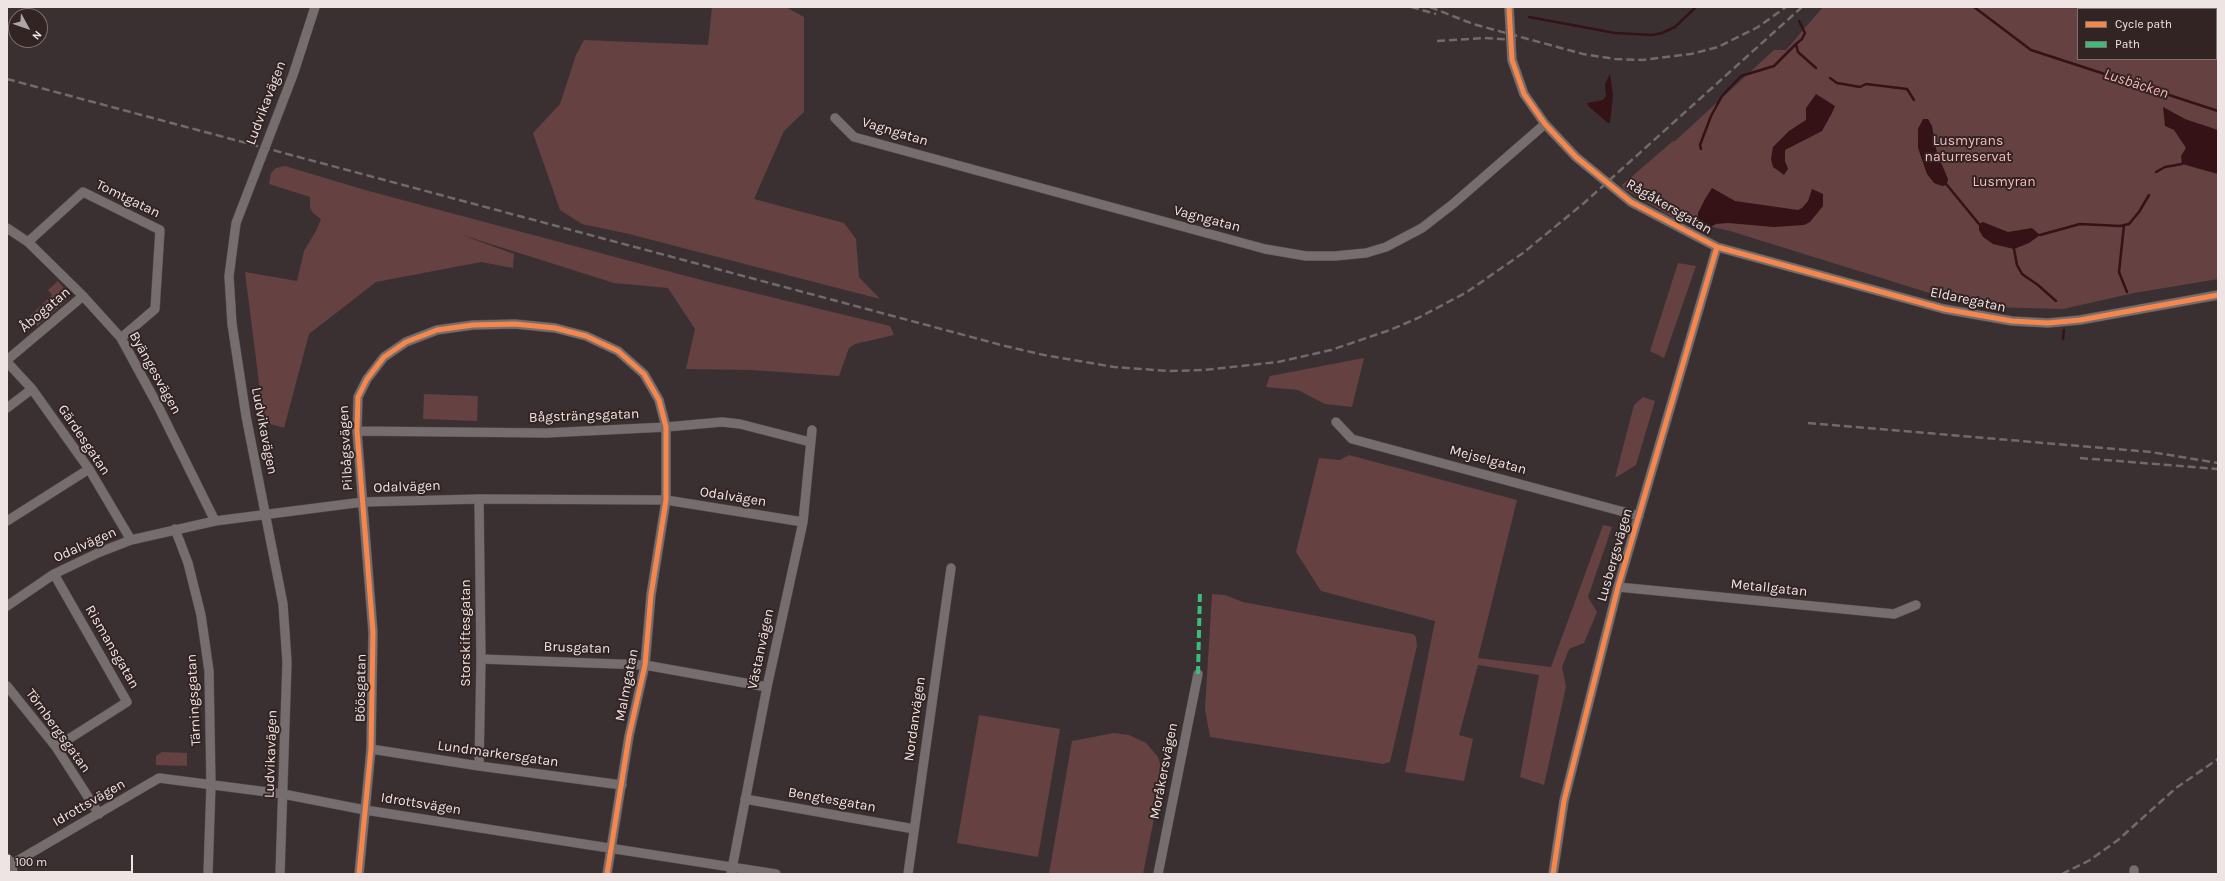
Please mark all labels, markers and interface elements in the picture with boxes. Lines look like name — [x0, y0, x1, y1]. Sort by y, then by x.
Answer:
north arrow — [8, 8, 48, 48]
legend — [2077, 8, 2217, 60]
text: Cycle path — [2115, 17, 2172, 31]
text: N — [29, 28, 44, 43]
text: Path — [2115, 37, 2140, 51]
street label: Ludvikavägen — [242, 59, 290, 147]
water label: Lusbäcken — [2102, 65, 2170, 103]
street label: Vagngatan — [860, 114, 930, 150]
park label: Lusmyrans naturreservat — [1925, 133, 2011, 166]
park label: Lusmyran — [1972, 174, 2036, 190]
street label: Tomtgatan — [93, 176, 163, 222]
street label: Rågåkersgatan — [1623, 176, 1715, 238]
street label: Vagngatan — [1172, 202, 1242, 236]
street label: Åbogatan — [16, 284, 74, 336]
street label: Eldaregatan — [1929, 284, 2007, 316]
street label: Byängesvägen — [125, 329, 185, 417]
street label: Ludvikavägen — [247, 386, 281, 476]
street label: Gärdesgatan — [54, 401, 114, 479]
street label: Pilbågsvägen — [335, 405, 357, 491]
street label: Bågsträngsgatan — [529, 406, 639, 426]
street label: Mejselgatan — [1448, 442, 1528, 478]
street label: Odalvägen — [373, 477, 441, 497]
street label: Odalvägen — [698, 483, 768, 511]
street label: Lusbergsvägen — [1594, 506, 1636, 604]
street label: Odalvägen — [51, 524, 119, 566]
street label: Metallgatan — [1730, 576, 1808, 600]
street label: Storskiftesgatan — [458, 579, 474, 687]
street label: Rismansgatan — [81, 602, 143, 692]
street label: Västanvägen — [744, 607, 778, 691]
street label: Brusgatan — [543, 638, 611, 658]
street label: Malmgatan — [612, 647, 642, 723]
street label: Tärningsgatan — [183, 654, 205, 746]
street label: Böösgatan — [352, 654, 370, 722]
street label: Nordanvägen — [901, 676, 929, 762]
street label: Törnbergsgatan — [22, 686, 94, 776]
street label: Ludvikavägen — [261, 710, 281, 798]
street label: Moråkersvägen — [1146, 721, 1182, 821]
street label: Lundmarkersgatan — [436, 737, 560, 771]
street label: Idrottsvägen — [50, 775, 128, 831]
street label: Bengtesgatan — [787, 784, 877, 816]
street label: Idrottsvägen — [380, 789, 462, 819]
scale bar — [10, 847, 135, 873]
text: 100 m — [15, 855, 47, 869]

